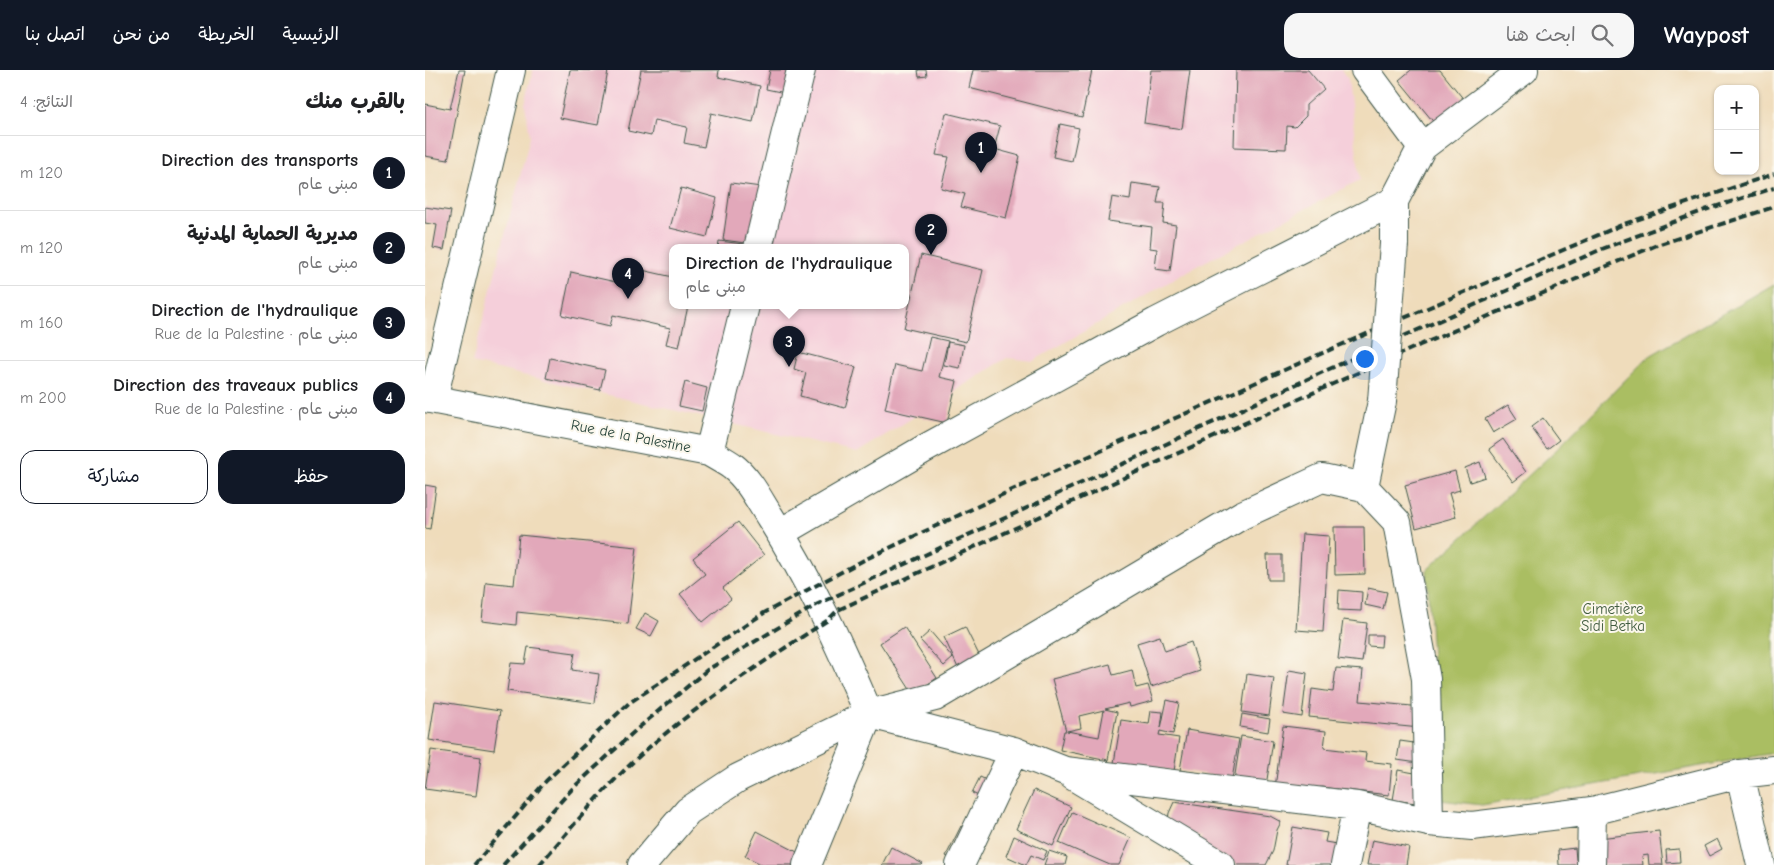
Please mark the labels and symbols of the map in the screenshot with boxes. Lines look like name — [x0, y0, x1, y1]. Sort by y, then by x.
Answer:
pin: 1 — [965, 132, 997, 173]
pin: 2 — [915, 214, 947, 255]
pin: 4 — [612, 258, 644, 299]
pin: 3 — [773, 326, 805, 367]
your location — [1352, 346, 1378, 372]
street label: Rue de la Palestine — [570, 416, 693, 457]
park label: Cimetière Sidi Betka — [1581, 600, 1645, 635]

